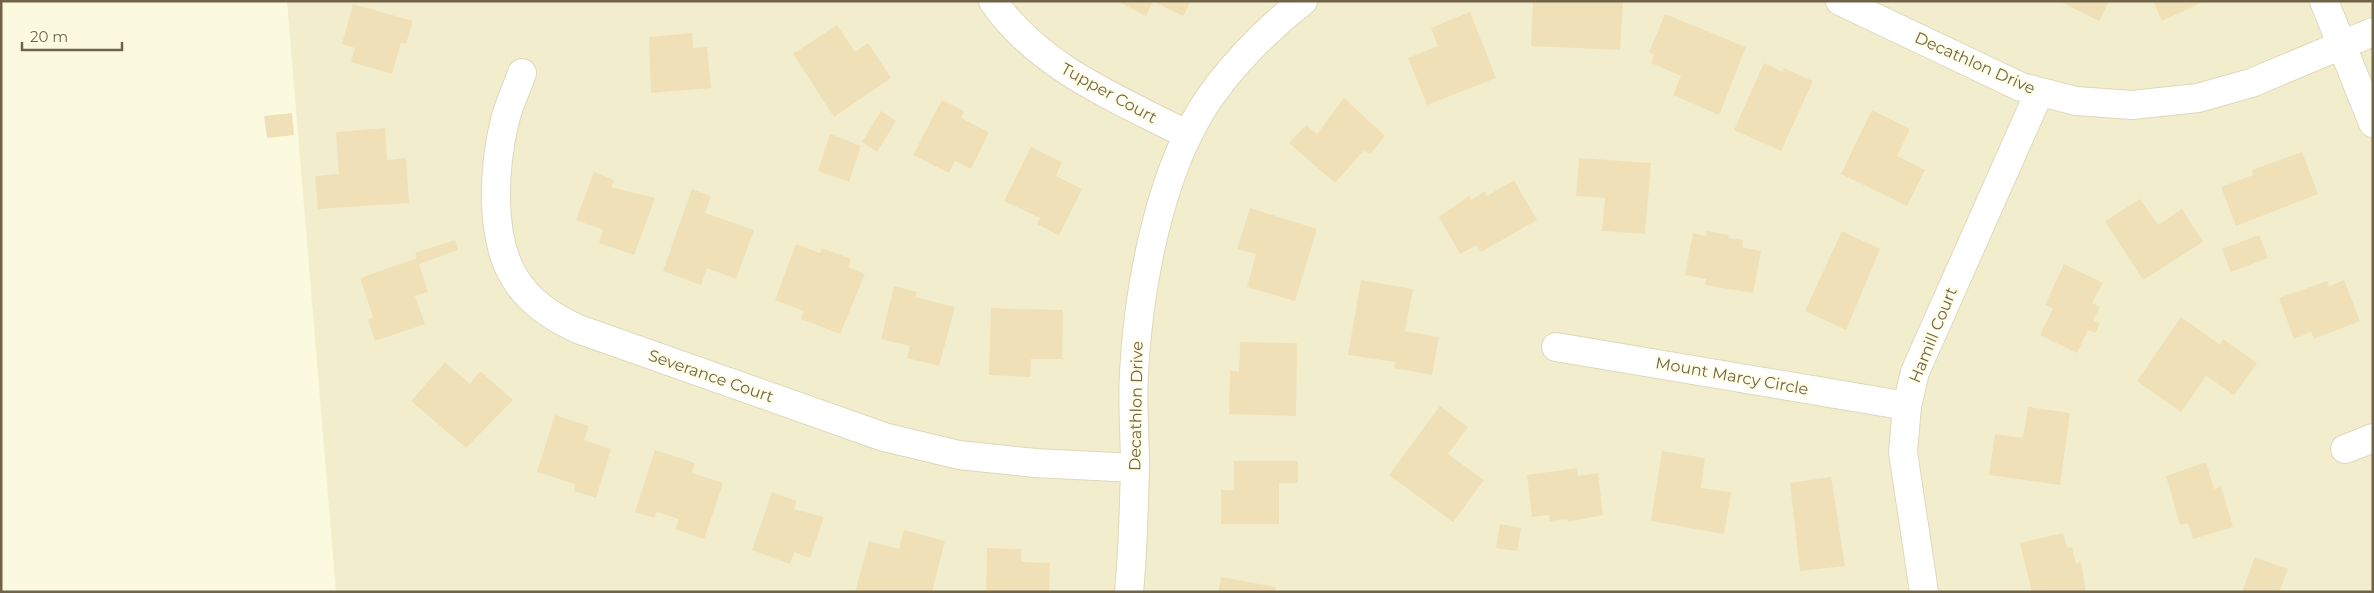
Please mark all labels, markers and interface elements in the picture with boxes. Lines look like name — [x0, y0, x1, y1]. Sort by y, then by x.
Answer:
scale bar — [22, 20, 122, 52]
text: 20 m — [30, 27, 68, 46]
street label: Decathlon Drive — [1912, 28, 2038, 98]
street label: Tupper Court — [1058, 59, 1161, 127]
street label: Hamill Court — [1905, 284, 1961, 386]
street label: Decathlon Drive — [1125, 341, 1147, 471]
street label: Severance Court — [646, 346, 777, 406]
street label: Mount Marcy Circle — [1654, 353, 1810, 399]

